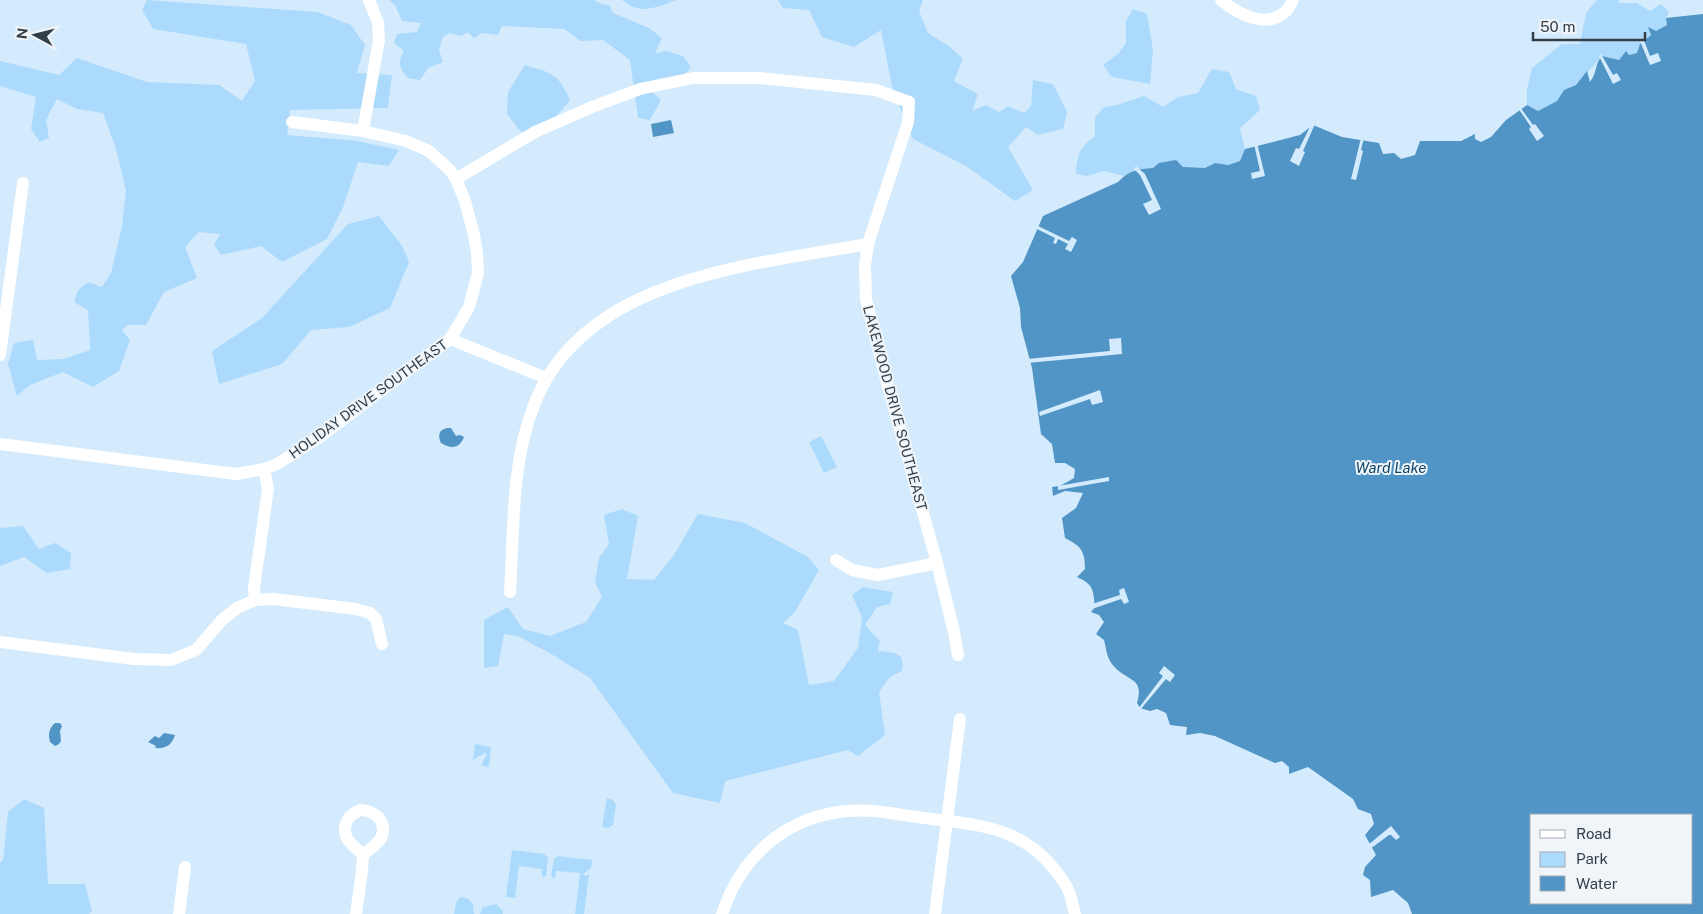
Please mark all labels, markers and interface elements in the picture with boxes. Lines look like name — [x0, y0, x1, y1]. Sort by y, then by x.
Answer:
north arrow — [10, 10, 60, 60]
scale bar — [1533, 10, 1646, 42]
text: 50 m — [1540, 18, 1575, 35]
text: N — [13, 27, 31, 40]
street label: LAKEWOOD DRIVE SOUTHEAST — [860, 304, 930, 512]
street label: HOLIDAY DRIVE SOUTHEAST — [286, 336, 450, 462]
water label: Ward Lake — [1356, 459, 1426, 476]
legend — [1530, 814, 1693, 904]
text: Road — [1576, 825, 1612, 842]
text: Park — [1576, 850, 1608, 867]
text: Water — [1576, 875, 1618, 892]

